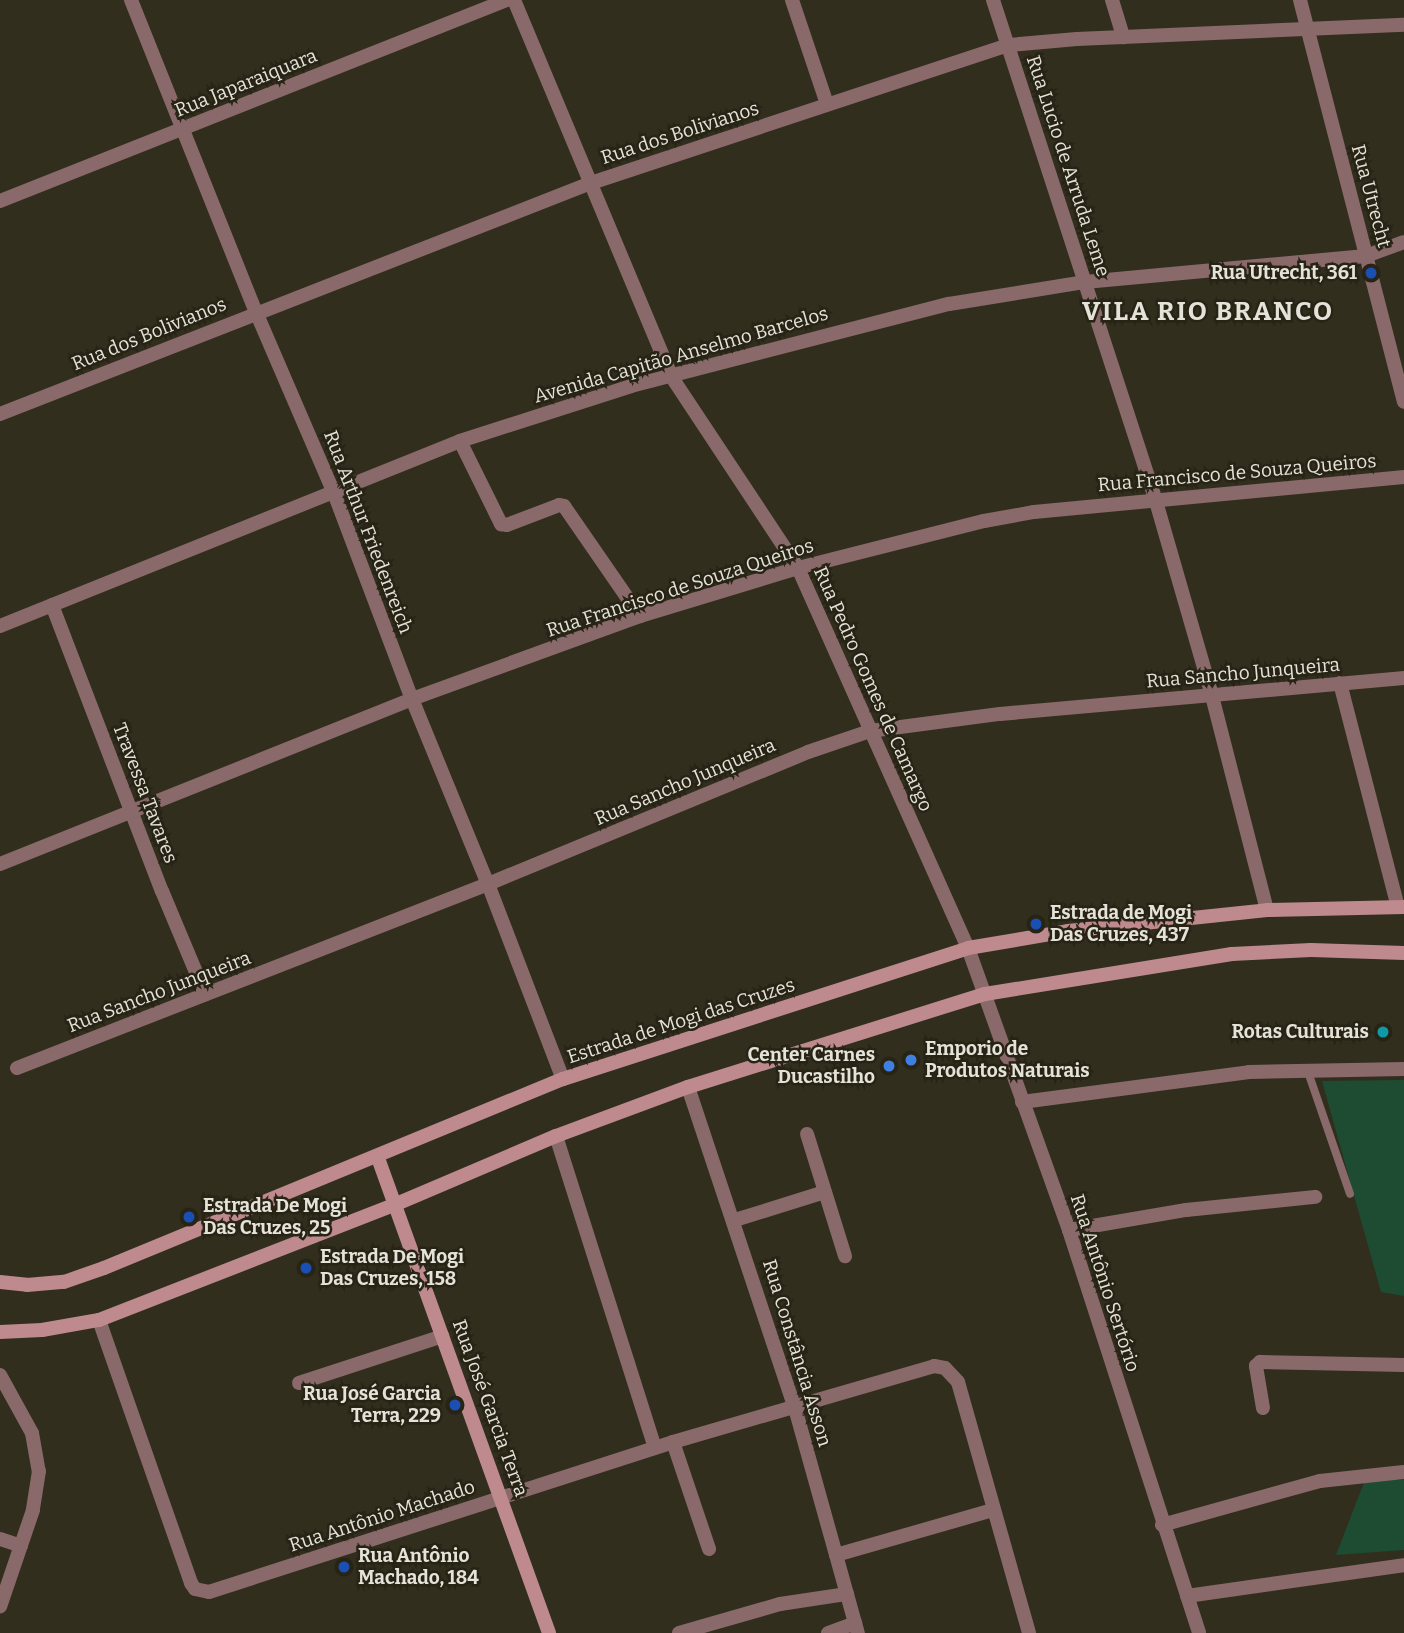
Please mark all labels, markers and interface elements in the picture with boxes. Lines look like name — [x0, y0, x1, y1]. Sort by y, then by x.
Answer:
street label: Rua Japaraiquara — [172, 44, 320, 122]
street label: Rua Lucio de Arruda Leme — [1021, 53, 1115, 279]
street label: Rua dos Bolivianos — [598, 97, 762, 169]
street label: Rua Utrecht — [1346, 142, 1396, 250]
place label: Rua Utrecht, 361 — [1211, 262, 1357, 284]
marker: Rua Utrecht, 361 — [1363, 265, 1379, 281]
street label: Rua dos Bolivianos — [68, 293, 230, 375]
district label: VILA RIO BRANCO — [1084, 296, 1332, 328]
street label: Avenida Capitão Anselmo Barcelos — [531, 302, 831, 408]
street label: Rua Arthur Friedenreich — [319, 427, 417, 637]
street label: Rua Francisco de Souza Queiros — [1097, 449, 1377, 497]
street label: Rua Francisco de Souza Queiros — [544, 534, 816, 642]
street label: Rua Pedro Gomes de Camargo — [809, 563, 937, 815]
street label: Rua Sancho Junqueira — [1145, 653, 1341, 693]
street label: Travessa Tavares — [108, 720, 182, 866]
street label: Rua Sancho Junqueira — [591, 734, 779, 830]
place label: Estrada de Mogi Das Cruzes, 437 — [1050, 902, 1192, 946]
marker: Estrada de Mogi Das Cruzes, 437 — [1028, 916, 1044, 932]
street label: Rua Sancho Junqueira — [64, 947, 254, 1037]
street label: Estrada de Mogi das Cruzes — [564, 973, 798, 1069]
place label: Rotas Culturais — [1231, 1021, 1369, 1043]
marker: Rotas Culturais — [1375, 1024, 1391, 1040]
place label: Emporio de Produtos Naturais — [925, 1038, 1090, 1082]
place label: Center Carnes Ducastilho — [748, 1044, 875, 1088]
marker: Emporio de Produtos Naturais — [903, 1052, 919, 1068]
marker: Center Carnes Ducastilho — [881, 1058, 897, 1074]
street label: Rua Antônio Sertório — [1066, 1191, 1144, 1375]
place label: Estrada De Mogi Das Cruzes, 25 — [203, 1195, 347, 1239]
marker: Estrada De Mogi Das Cruzes, 25 — [181, 1209, 197, 1225]
place label: Estrada De Mogi Das Cruzes, 158 — [320, 1246, 464, 1290]
street label: Rua Constância Asson — [758, 1257, 836, 1449]
marker: Estrada De Mogi Das Cruzes, 158 — [298, 1260, 314, 1276]
street label: Rua José Garcia Terra — [447, 1316, 533, 1500]
place label: Rua José Garcia Terra, 229 — [303, 1383, 441, 1427]
marker: Rua José Garcia Terra, 229 — [447, 1397, 463, 1413]
street label: Rua Antônio Machado — [286, 1475, 478, 1557]
place label: Rua Antônio Machado, 184 — [358, 1545, 479, 1589]
marker: Rua Antônio Machado, 184 — [336, 1559, 352, 1575]

